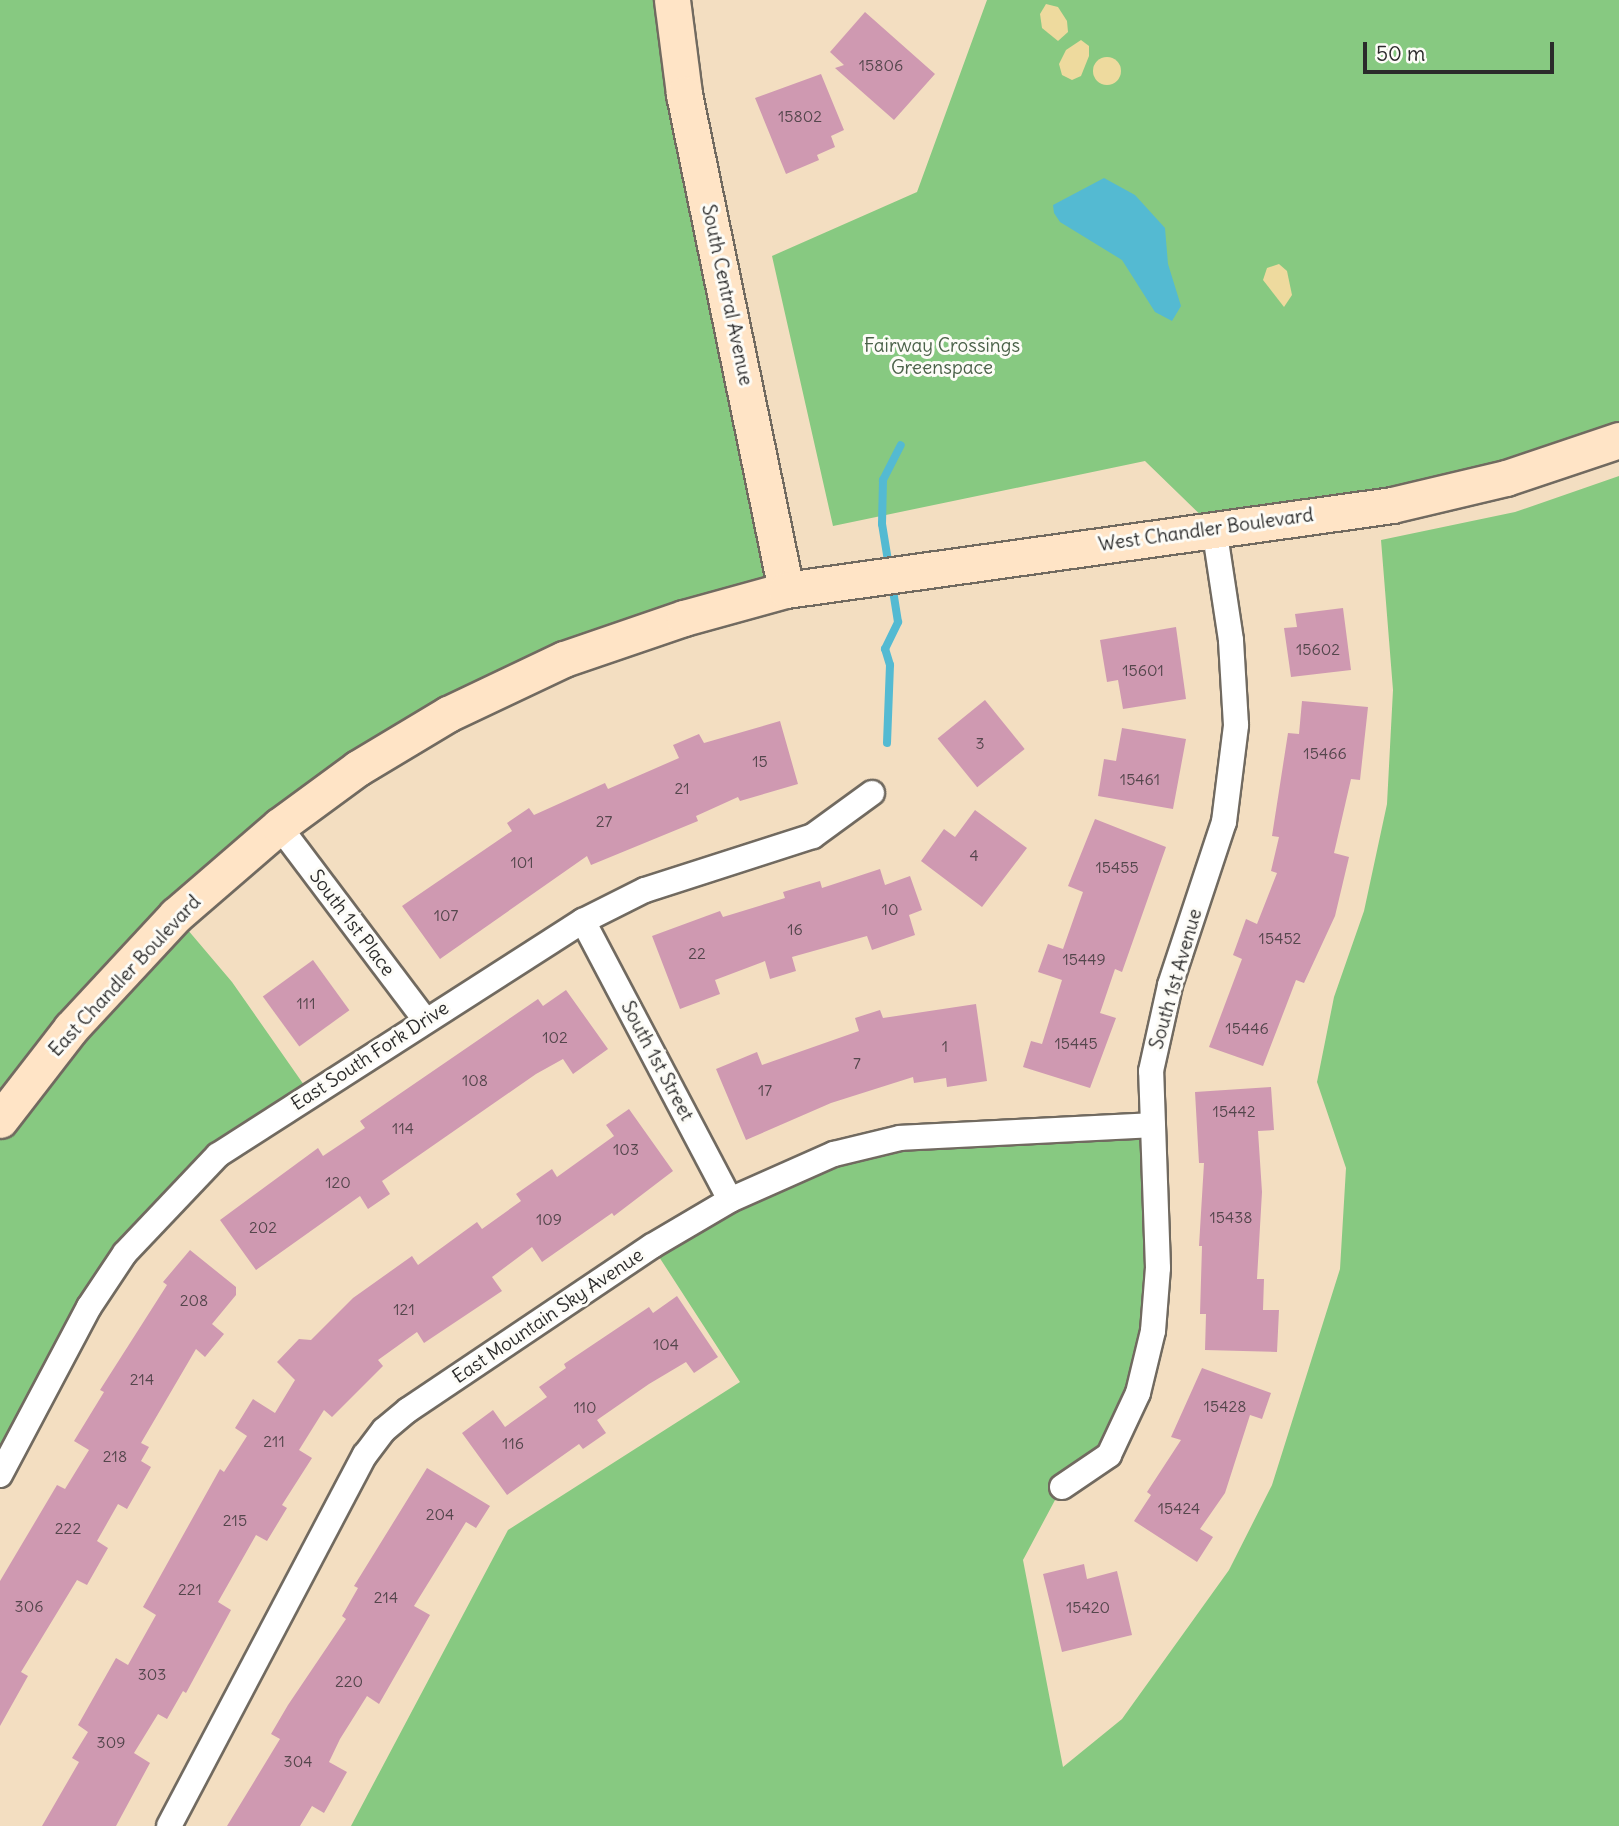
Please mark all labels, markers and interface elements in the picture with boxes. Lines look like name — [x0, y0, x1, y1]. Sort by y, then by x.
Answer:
scale bar — [1367, 28, 1558, 72]
text: 50 m — [1376, 40, 1425, 67]
house number: 15806 — [859, 55, 903, 75]
house number: 15802 — [778, 106, 822, 126]
street label: South Central Avenue — [697, 202, 757, 388]
park label: Fairway Crossings Greenspace — [864, 335, 1020, 379]
street label: West Chandler Boulevard — [1097, 504, 1315, 556]
house number: 15602 — [1296, 639, 1340, 659]
house number: 15601 — [1122, 660, 1164, 680]
house number: 3 — [975, 733, 985, 753]
house number: 15466 — [1303, 743, 1347, 763]
house number: 15 — [752, 751, 768, 771]
house number: 15461 — [1120, 769, 1160, 789]
house number: 21 — [674, 778, 690, 798]
house number: 27 — [596, 811, 612, 831]
house number: 4 — [969, 845, 979, 865]
house number: 101 — [510, 852, 534, 872]
house number: 15455 — [1095, 857, 1139, 877]
street label: South 1st Place — [305, 865, 399, 981]
street label: East Chandler Boulevard — [44, 891, 206, 1061]
house number: 10 — [882, 899, 898, 919]
house number: 107 — [434, 905, 458, 925]
street label: South 1st Avenue — [1145, 906, 1207, 1052]
house number: 16 — [787, 919, 803, 939]
house number: 15452 — [1259, 928, 1301, 948]
house number: 22 — [688, 943, 706, 963]
house number: 15449 — [1062, 949, 1106, 969]
house number: 111 — [296, 993, 316, 1013]
street label: East South Fork Drive — [287, 997, 453, 1115]
street label: South 1st Street — [616, 997, 698, 1125]
house number: 15446 — [1225, 1018, 1269, 1038]
house number: 102 — [542, 1027, 568, 1047]
house number: 15445 — [1054, 1033, 1098, 1053]
house number: 1 — [942, 1036, 948, 1056]
house number: 7 — [853, 1053, 861, 1073]
house number: 108 — [462, 1070, 488, 1090]
house number: 17 — [758, 1080, 772, 1100]
house number: 15442 — [1213, 1101, 1255, 1121]
house number: 114 — [392, 1118, 414, 1138]
house number: 103 — [613, 1139, 639, 1159]
house number: 120 — [325, 1172, 351, 1192]
house number: 15438 — [1209, 1207, 1253, 1227]
house number: 109 — [536, 1209, 562, 1229]
house number: 202 — [249, 1217, 277, 1237]
street label: East Mountain Sky Avenue — [448, 1244, 648, 1388]
house number: 208 — [180, 1290, 208, 1310]
house number: 121 — [393, 1299, 415, 1319]
house number: 104 — [653, 1334, 679, 1354]
house number: 214 — [130, 1369, 154, 1389]
house number: 15428 — [1204, 1396, 1246, 1416]
house number: 110 — [573, 1397, 597, 1417]
house number: 211 — [263, 1431, 285, 1451]
house number: 116 — [502, 1433, 524, 1453]
house number: 218 — [103, 1446, 127, 1466]
house number: 15424 — [1158, 1498, 1200, 1518]
house number: 204 — [426, 1504, 454, 1524]
house number: 215 — [223, 1510, 247, 1530]
house number: 222 — [55, 1518, 81, 1538]
house number: 221 — [178, 1579, 202, 1599]
house number: 214 — [374, 1587, 398, 1607]
house number: 306 — [15, 1596, 43, 1616]
house number: 15420 — [1066, 1597, 1110, 1617]
house number: 303 — [138, 1664, 166, 1684]
house number: 220 — [335, 1671, 363, 1691]
house number: 309 — [97, 1732, 125, 1752]
house number: 304 — [284, 1751, 312, 1771]

